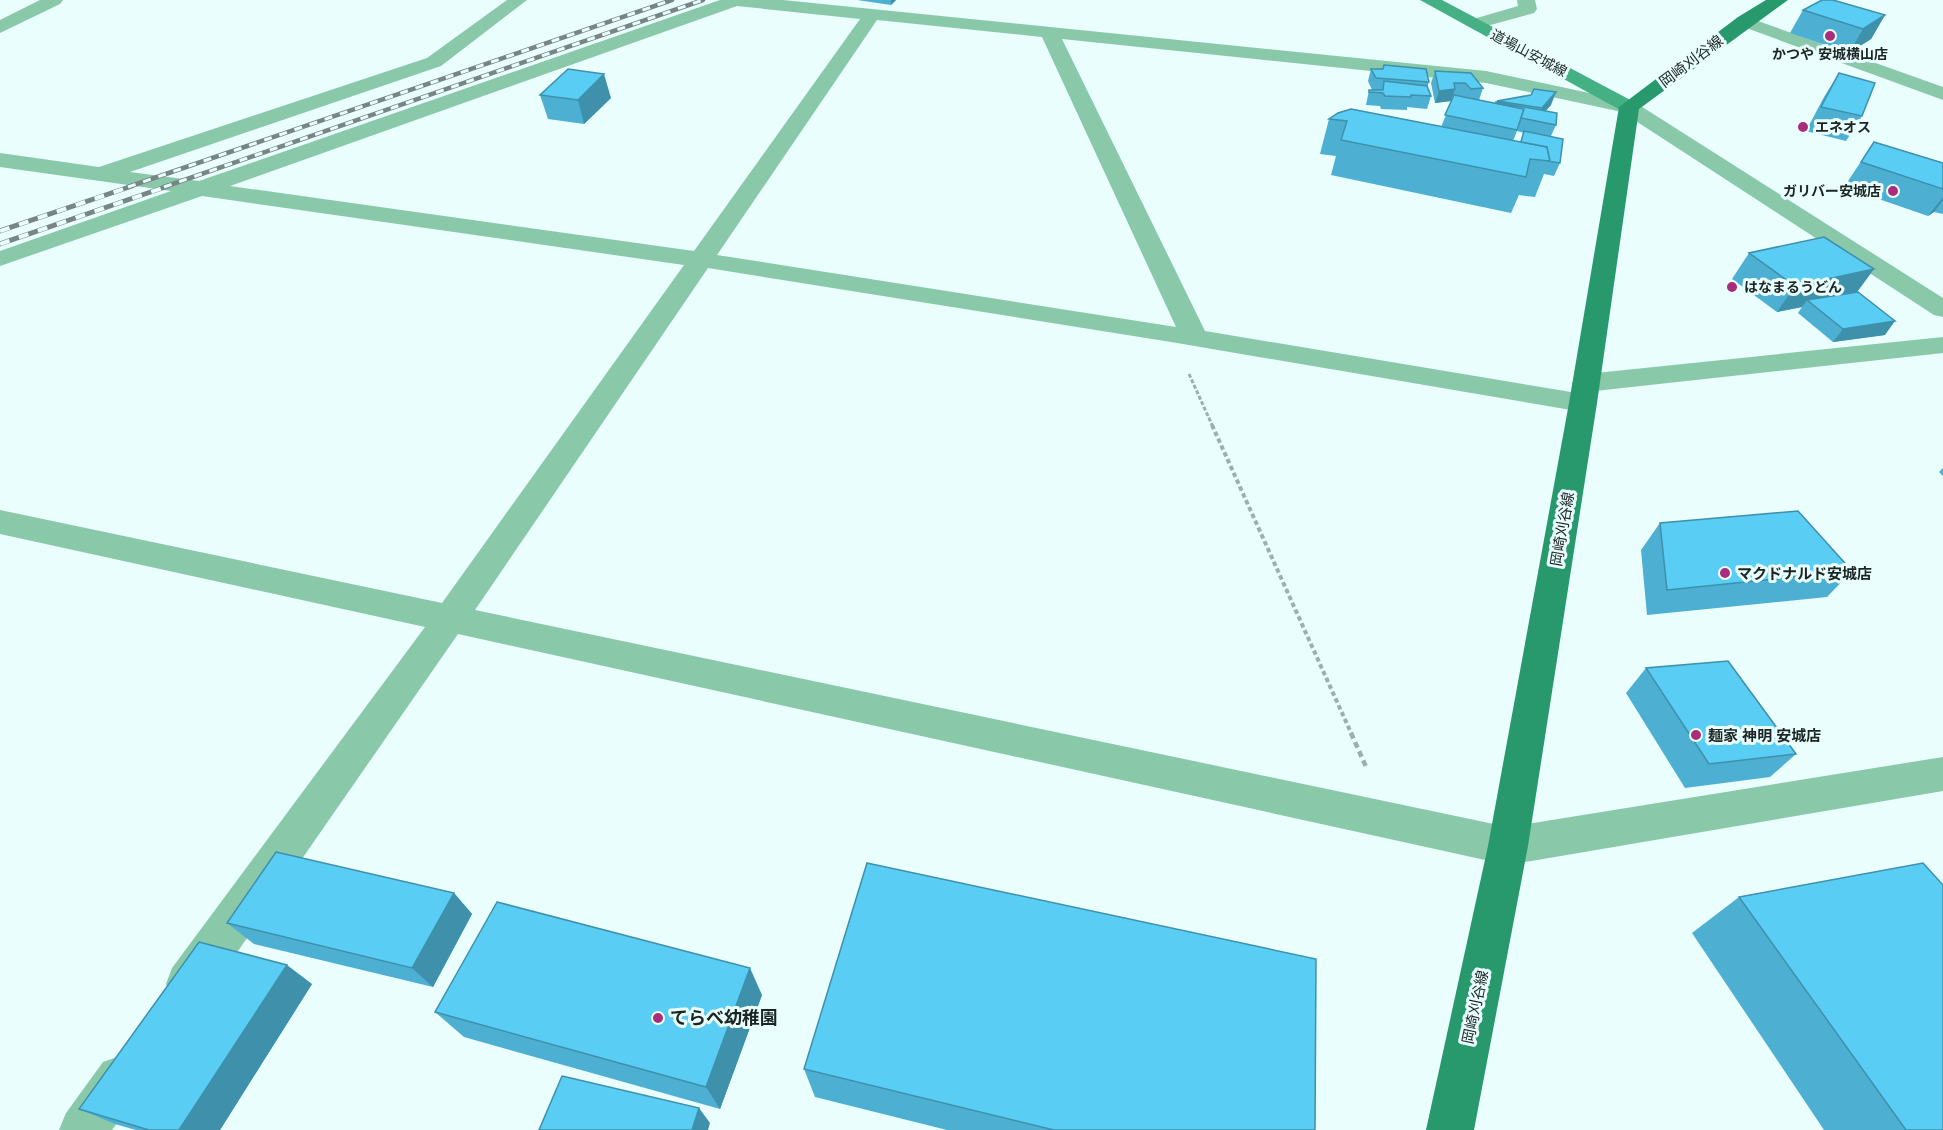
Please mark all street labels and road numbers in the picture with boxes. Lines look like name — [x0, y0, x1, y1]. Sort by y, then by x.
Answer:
street label: 道場山安城線 — [1488, 26, 1570, 80]
street label: 岡崎刈谷線 — [1656, 32, 1726, 90]
street label: 岡崎刈谷線 — [1547, 491, 1577, 567]
street label: 岡崎刈谷線 — [1459, 969, 1491, 1045]

